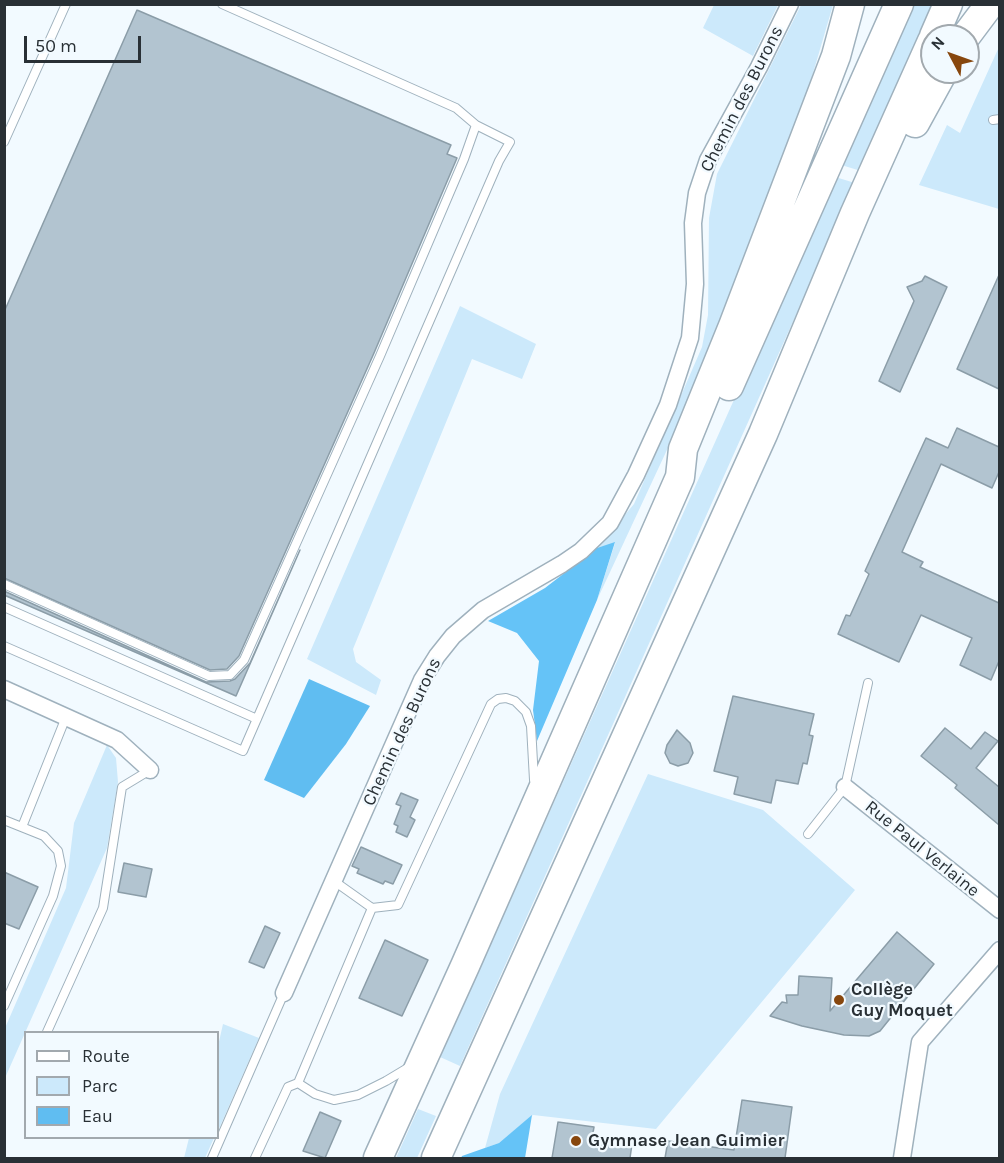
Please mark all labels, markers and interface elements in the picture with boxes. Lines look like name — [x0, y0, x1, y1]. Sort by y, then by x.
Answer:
street label: Chemin des Burons — [696, 22, 788, 176]
scale bar — [27, 24, 144, 62]
north arrow — [920, 24, 980, 84]
text: N — [927, 33, 948, 54]
text: 50 m — [35, 35, 77, 57]
street label: Chemin des Burons — [358, 655, 446, 809]
street label: Rue Paul Verlaine — [860, 796, 984, 902]
place label: Collège Guy Moquet — [851, 979, 953, 1022]
marker: Collège Guy Moquet — [832, 993, 846, 1007]
legend — [24, 1031, 219, 1139]
text: Route — [82, 1045, 130, 1067]
text: Parc — [82, 1075, 118, 1097]
text: Eau — [82, 1105, 113, 1127]
place label: Gymnase Jean Guimier — [588, 1130, 784, 1152]
marker: Gymnase Jean Guimier — [569, 1134, 583, 1148]

